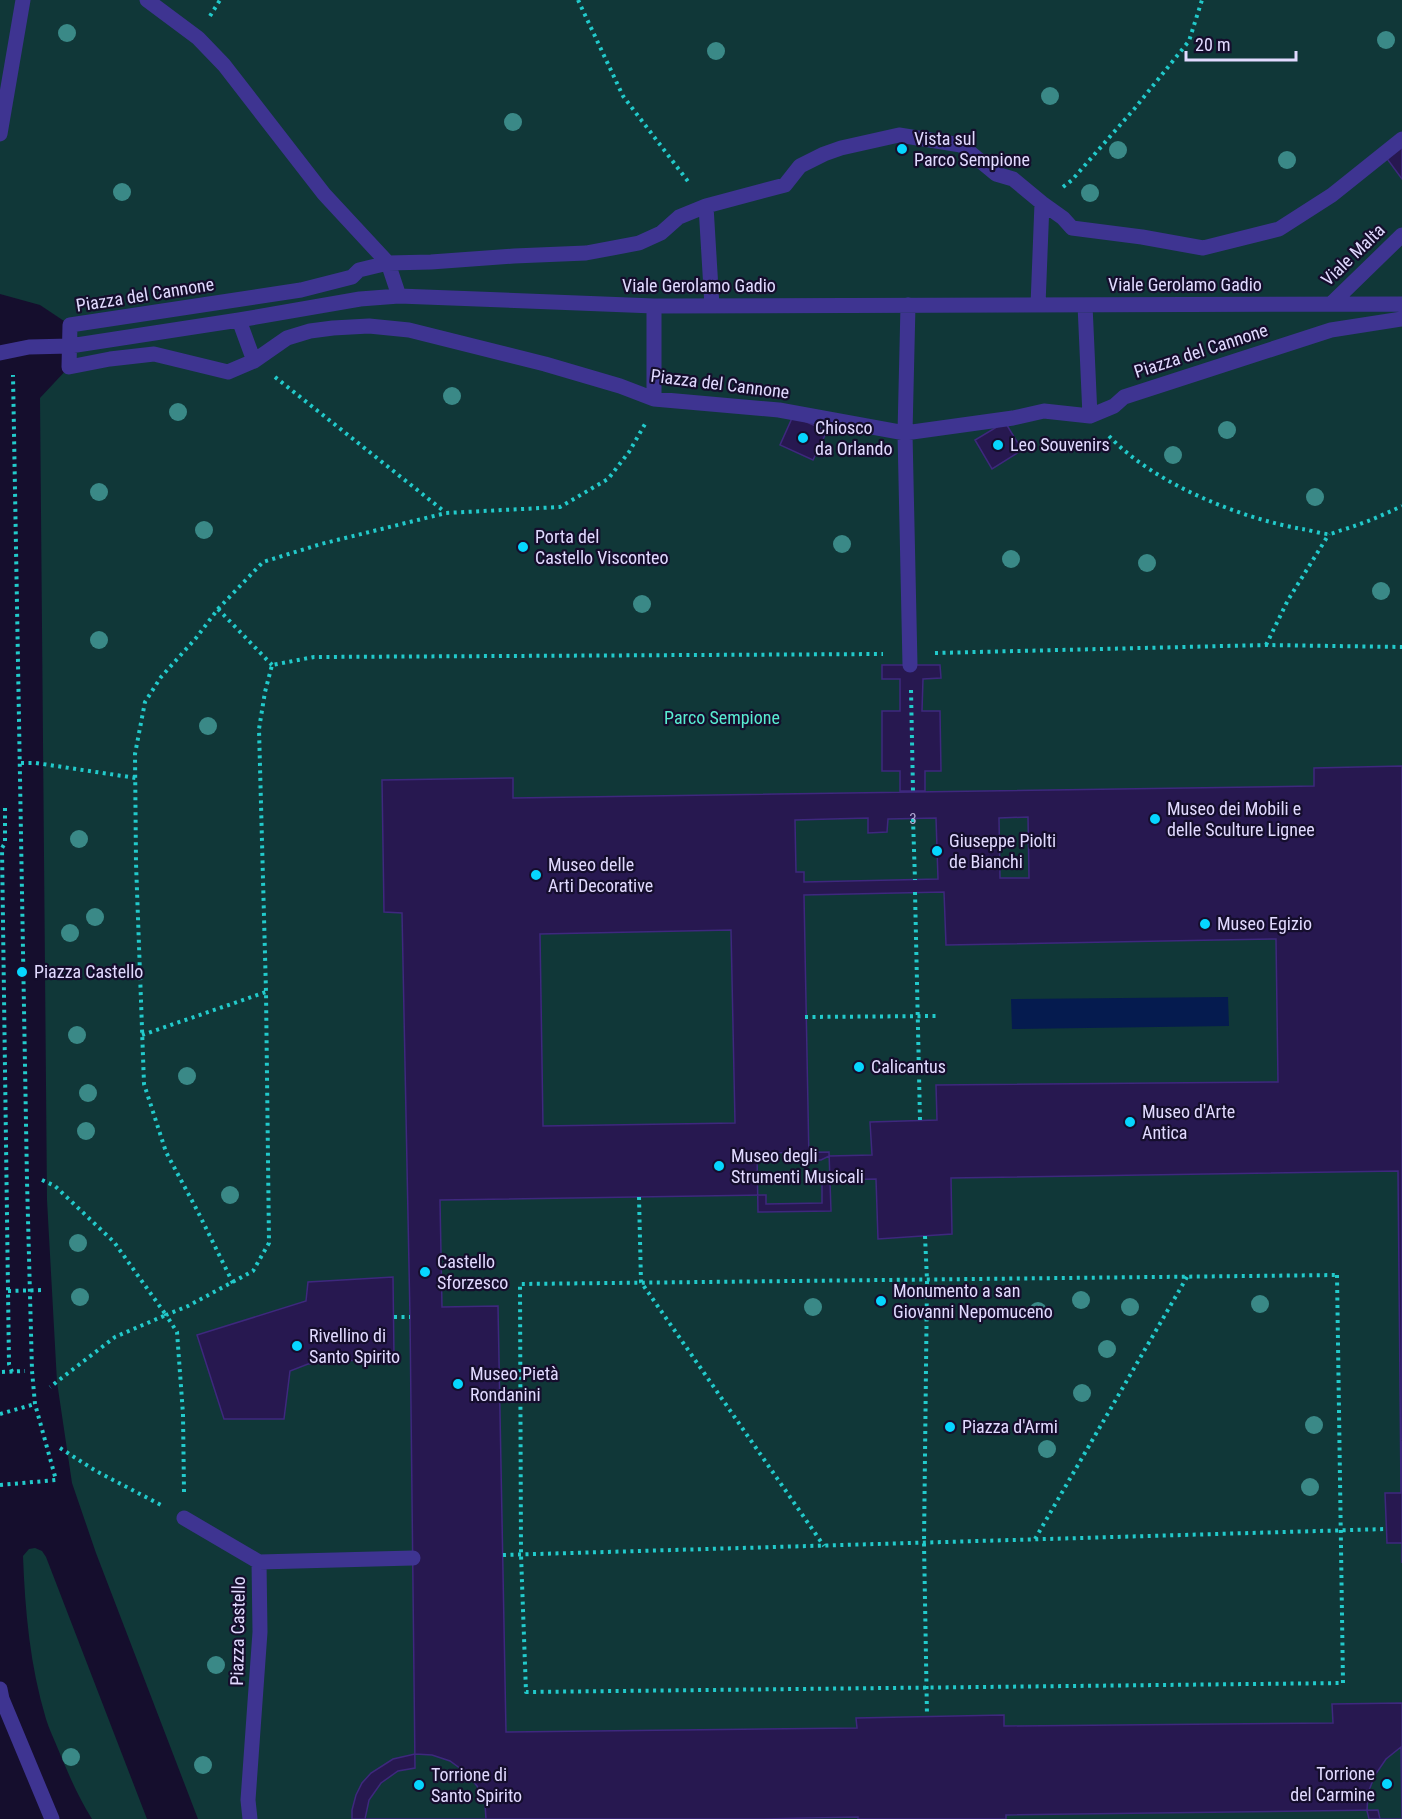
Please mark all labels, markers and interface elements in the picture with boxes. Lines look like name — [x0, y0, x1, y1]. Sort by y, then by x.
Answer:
scale bar — [1186, 24, 1296, 62]
text: 20 m — [1195, 34, 1230, 55]
place label: Vista sul Parco Sempione — [914, 128, 1030, 170]
marker: Vista sul Parco Sempione — [895, 142, 909, 156]
street label: Viale Malta — [1317, 219, 1389, 290]
street label: Piazza del Cannone — [74, 273, 215, 316]
street label: Viale Gerolamo Gadio — [1108, 274, 1262, 295]
street label: Viale Gerolamo Gadio — [622, 275, 776, 296]
street label: Piazza del Cannone — [1131, 319, 1270, 382]
street label: Piazza del Cannone — [650, 365, 791, 402]
place label: Chiosco da Orlando — [815, 417, 892, 459]
marker: Chiosco da Orlando — [796, 431, 810, 445]
place label: Leo Souvenirs — [1010, 434, 1110, 455]
marker: Leo Souvenirs — [991, 438, 1005, 452]
place label: Porta del Castello Visconteo — [535, 526, 669, 568]
marker: Porta del Castello Visconteo — [516, 540, 530, 554]
park label: Parco Sempione — [664, 707, 780, 728]
place label: Museo dei Mobili e delle Sculture Lignee — [1167, 798, 1315, 840]
house number: 3 — [909, 810, 917, 828]
marker: Museo dei Mobili e delle Sculture Lignee — [1148, 812, 1162, 826]
place label: Giuseppe Piolti de Bianchi — [949, 830, 1056, 872]
marker: Giuseppe Piolti de Bianchi — [930, 844, 944, 858]
place label: Museo delle Arti Decorative — [548, 854, 653, 896]
marker: Museo delle Arti Decorative — [529, 868, 543, 882]
place label: Museo Egizio — [1217, 913, 1312, 934]
marker: Museo Egizio — [1198, 917, 1212, 931]
place label: Piazza Castello — [34, 961, 143, 982]
marker: Piazza Castello — [15, 965, 29, 979]
place label: Calicantus — [871, 1056, 946, 1077]
marker: Calicantus — [852, 1060, 866, 1074]
place label: Museo d'Arte Antica — [1142, 1101, 1235, 1143]
marker: Museo d'Arte Antica — [1123, 1115, 1137, 1129]
place label: Museo degli Strumenti Musicali — [731, 1145, 864, 1187]
marker: Museo degli Strumenti Musicali — [712, 1159, 726, 1173]
place label: Castello Sforzesco — [437, 1251, 508, 1293]
marker: Castello Sforzesco — [418, 1265, 432, 1279]
place label: Monumento a san Giovanni Nepomuceno — [893, 1280, 1053, 1322]
marker: Monumento a san Giovanni Nepomuceno — [874, 1294, 888, 1308]
place label: Rivellino di Santo Spirito — [309, 1325, 400, 1367]
marker: Rivellino di Santo Spirito — [290, 1339, 304, 1353]
place label: Museo Pietà Rondanini — [470, 1363, 559, 1405]
marker: Museo Pietà Rondanini — [451, 1377, 465, 1391]
place label: Piazza d'Armi — [962, 1416, 1058, 1437]
marker: Piazza d'Armi — [943, 1420, 957, 1434]
street label: Piazza Castello — [226, 1576, 249, 1686]
place label: Torrione del Carmine — [1290, 1763, 1375, 1805]
place label: Torrione di Santo Spirito — [431, 1764, 522, 1806]
marker: Torrione del Carmine — [1380, 1777, 1394, 1791]
marker: Torrione di Santo Spirito — [412, 1778, 426, 1792]

